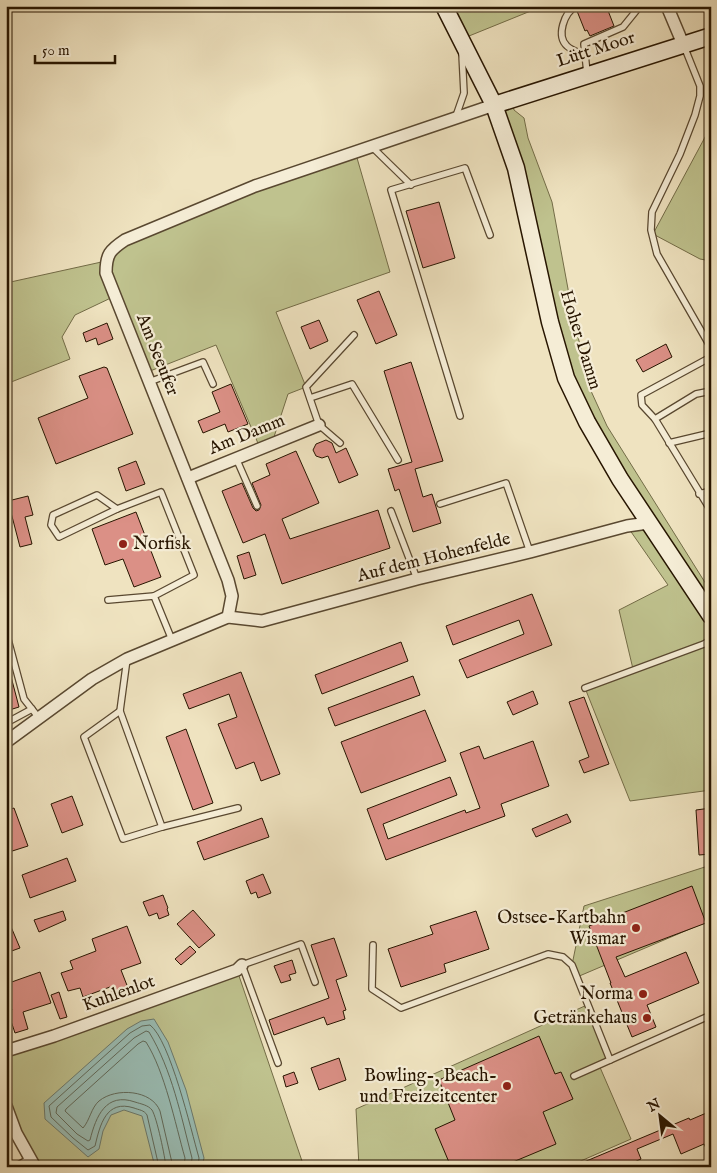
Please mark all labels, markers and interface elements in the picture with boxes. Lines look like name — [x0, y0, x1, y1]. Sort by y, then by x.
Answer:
street label: Lütt Moor — [554, 26, 638, 73]
scale bar — [35, 32, 115, 64]
text: 50 m — [42, 41, 70, 60]
street label: Hoher Damm — [554, 287, 606, 393]
street label: Am Seeufer — [130, 310, 184, 400]
street label: Am Damm — [205, 409, 288, 461]
street label: Auf dem Hohenfelde — [354, 528, 513, 588]
place label: Norfisk — [133, 533, 191, 556]
marker: Norfisk — [117, 538, 129, 550]
place label: Ostsee-Kartbahn Wismar — [497, 907, 626, 951]
marker: Ostsee-Kartbahn Wismar — [630, 922, 642, 934]
street label: Kuhlenlot — [80, 970, 158, 1018]
place label: Norma — [580, 983, 633, 1006]
marker: Norma — [637, 988, 649, 1000]
place label: Getränkehaus — [533, 1007, 637, 1030]
marker: Getränkehaus — [641, 1012, 653, 1024]
place label: Bowling-, Beach- und Freizeitcenter — [360, 1065, 497, 1109]
marker: Bowling-, Beach- und Freizeitcenter — [501, 1080, 513, 1092]
north arrow — [634, 1090, 684, 1140]
text: N — [644, 1095, 664, 1117]

